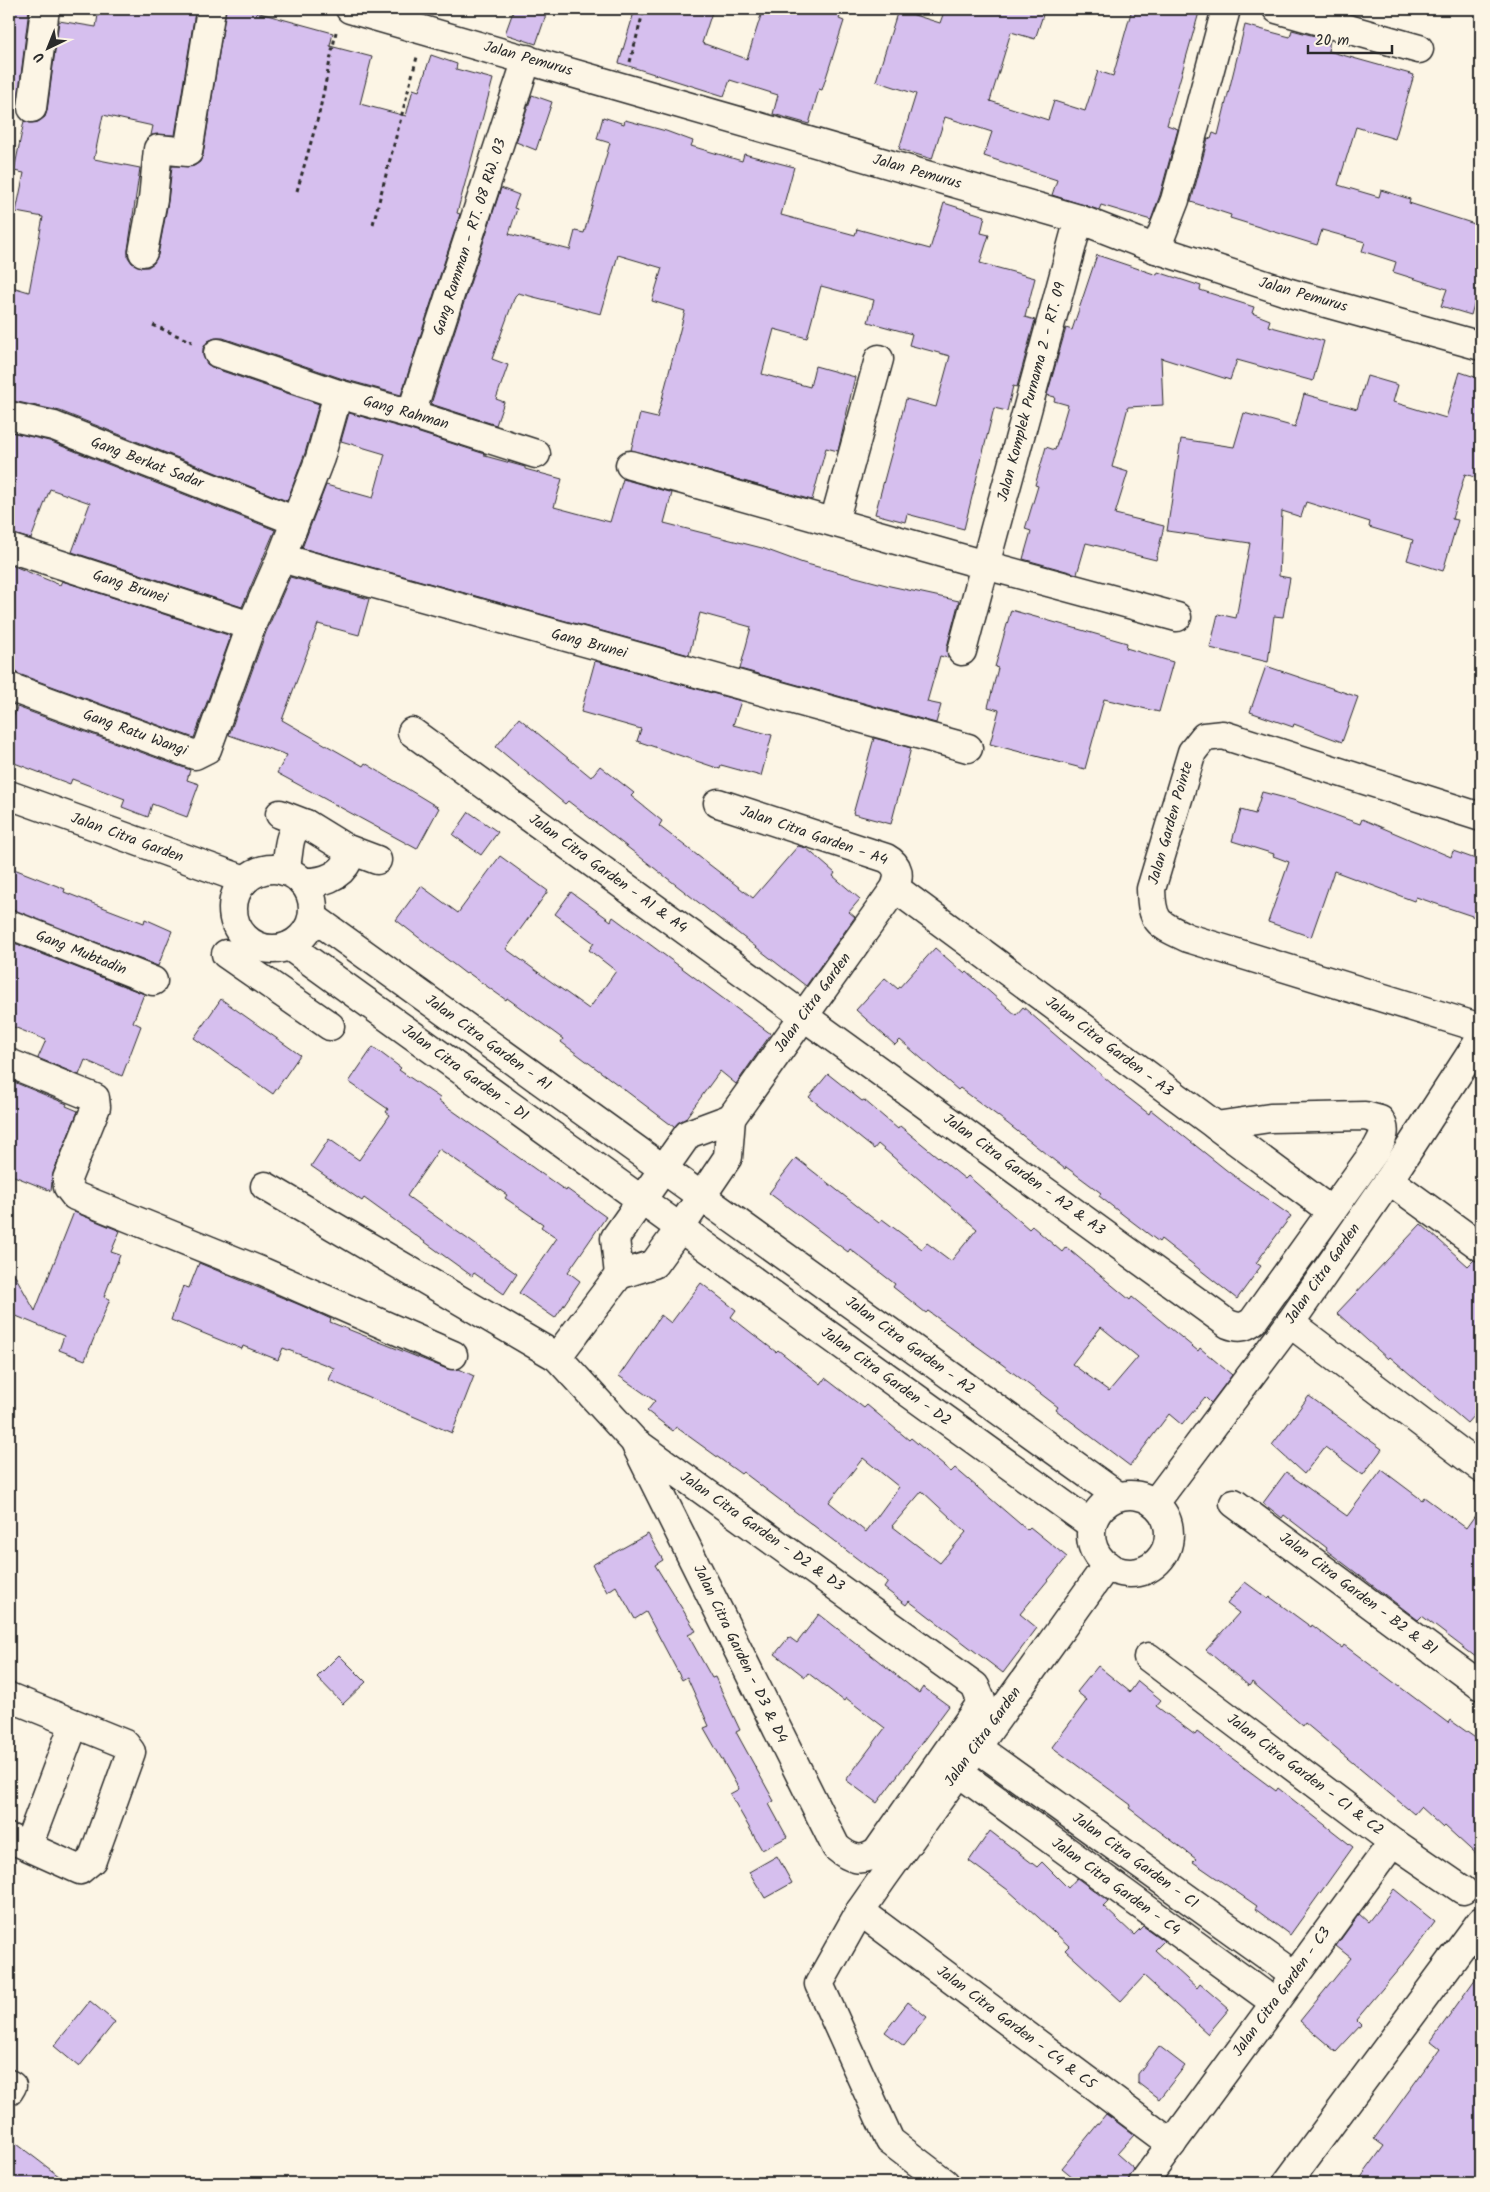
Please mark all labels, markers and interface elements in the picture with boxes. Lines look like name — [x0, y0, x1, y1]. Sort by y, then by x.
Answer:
north arrow — [22, 22, 72, 72]
scale bar — [1308, 22, 1391, 54]
text: 20 m — [1315, 29, 1349, 53]
street label: Jalan Pemurus — [481, 35, 576, 83]
text: U — [29, 45, 50, 68]
street label: Gang Ramman - RT. 08 RW. 03 — [427, 135, 513, 339]
street label: Jalan Pemurus — [870, 148, 965, 196]
street label: Jalan Pemurus — [1256, 271, 1351, 319]
street label: Jalan Komplek Purnama 2 - RT. 09 — [991, 279, 1073, 504]
street label: Gang Rahman — [360, 389, 452, 437]
street label: Gang Berkat Sadar — [87, 430, 208, 496]
street label: Gang Brunei — [89, 564, 172, 611]
street label: Gang Brunei — [549, 622, 631, 666]
street label: Gang Ratu Wangi — [79, 703, 192, 764]
street label: Jalan Garden Pointe — [1142, 758, 1200, 887]
street label: Jalan Citra Garden - A4 — [737, 799, 891, 873]
street label: Jalan Citra Garden — [67, 806, 187, 870]
street label: Jalan Citra Garden - A1 & A4 — [524, 808, 692, 940]
street label: Gang Mubtadin — [32, 924, 130, 982]
street label: Jalan Citra Garden — [768, 948, 858, 1058]
street label: Jalan Citra Garden - A1 — [420, 989, 556, 1097]
street label: Jalan Citra Garden - A3 — [1040, 991, 1179, 1104]
street label: Jalan Citra Garden - D1 — [397, 1019, 534, 1128]
street label: Jalan Citra Garden - A2 & A3 — [938, 1108, 1111, 1242]
street label: Jalan Citra Garden — [1279, 1219, 1367, 1329]
street label: Jalan Citra Garden - A2 — [840, 1291, 980, 1401]
street label: Jalan Citra Garden - D2 — [816, 1321, 956, 1433]
street label: Jalan Citra Garden - D2 & D3 — [675, 1466, 850, 1598]
street label: Jalan Citra Garden - B2 & B1 — [1274, 1526, 1442, 1662]
street label: Jalan Citra Garden - D3 & D4 — [686, 1561, 794, 1747]
street label: Jalan Citra Garden — [938, 1682, 1028, 1792]
street label: Jalan Citra Garden - C1 & C2 — [1221, 1708, 1389, 1842]
street label: Jalan Citra Garden - C1 — [1067, 1807, 1203, 1915]
street label: Jalan Citra Garden - C4 — [1046, 1832, 1186, 1942]
street label: Jalan Citra Garden - C3 — [1227, 1922, 1338, 2062]
street label: Jalan Citra Garden - C4 & C5 — [931, 1960, 1102, 2097]

